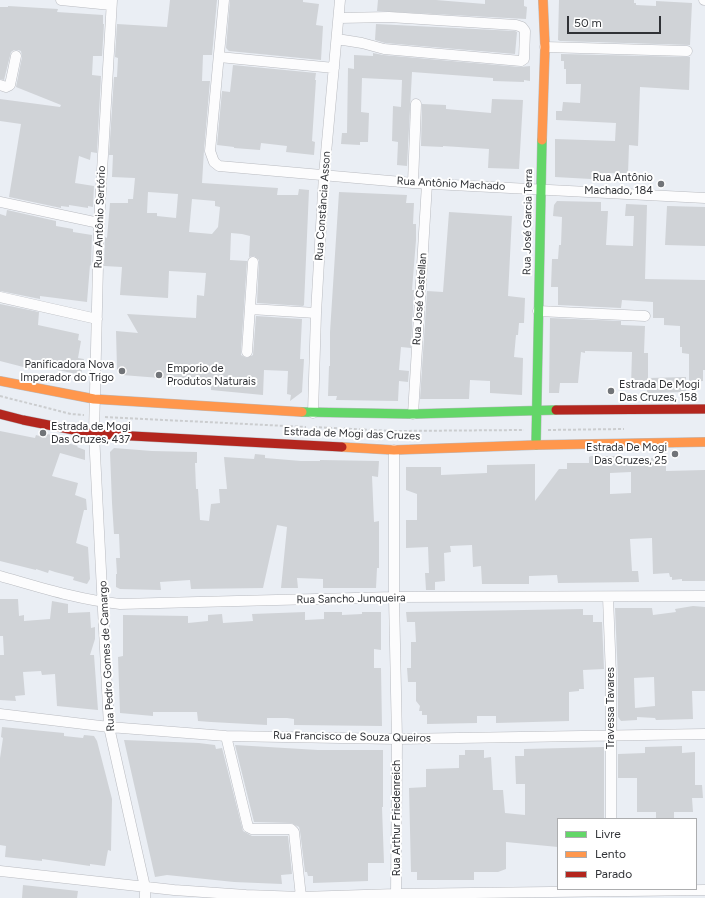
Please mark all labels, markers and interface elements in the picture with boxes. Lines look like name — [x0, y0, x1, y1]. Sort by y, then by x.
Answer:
scale bar — [569, 8, 663, 34]
text: 50 m — [574, 16, 602, 30]
street label: Rua Constância Asson — [313, 151, 333, 261]
street label: Rua Antônio Sertório — [92, 165, 108, 269]
street label: Rua José Garcia Terra — [520, 169, 536, 275]
place label: Rua Antônio Machado, 184 — [584, 171, 653, 197]
street label: Rua Antônio Machado — [396, 175, 506, 193]
marker: Rua Antônio Machado, 184 — [656, 179, 666, 189]
street label: Rua José Castellan — [410, 252, 430, 346]
place label: Panificadora Nova Imperador do Trigo — [20, 358, 114, 384]
place label: Emporio de Produtos Naturais — [167, 362, 256, 388]
marker: Panificadora Nova Imperador do Trigo — [117, 366, 127, 376]
marker: Emporio de Produtos Naturais — [154, 370, 164, 380]
place label: Estrada De Mogi Das Cruzes, 158 — [619, 378, 700, 404]
marker: Estrada De Mogi Das Cruzes, 158 — [606, 386, 616, 396]
place label: Estrada de Mogi Das Cruzes, 437 — [51, 420, 131, 446]
street label: Estrada de Mogi das Cruzes — [283, 425, 421, 443]
marker: Estrada de Mogi Das Cruzes, 437 — [38, 428, 48, 438]
place label: Estrada De Mogi Das Cruzes, 25 — [586, 441, 667, 467]
marker: Estrada De Mogi Das Cruzes, 25 — [670, 449, 680, 459]
street label: Rua Pedro Gomes de Camargo — [96, 580, 118, 732]
street label: Rua Sancho Junqueira — [296, 591, 406, 607]
street label: Travessa Tavares — [604, 667, 618, 749]
street label: Rua Francisco de Souza Queiros — [273, 729, 431, 745]
street label: Rua Arthur Friedenreich — [390, 760, 404, 876]
legend — [557, 818, 697, 890]
text: Livre — [595, 827, 621, 841]
text: Lento — [595, 847, 626, 861]
text: Parado — [595, 867, 632, 881]

